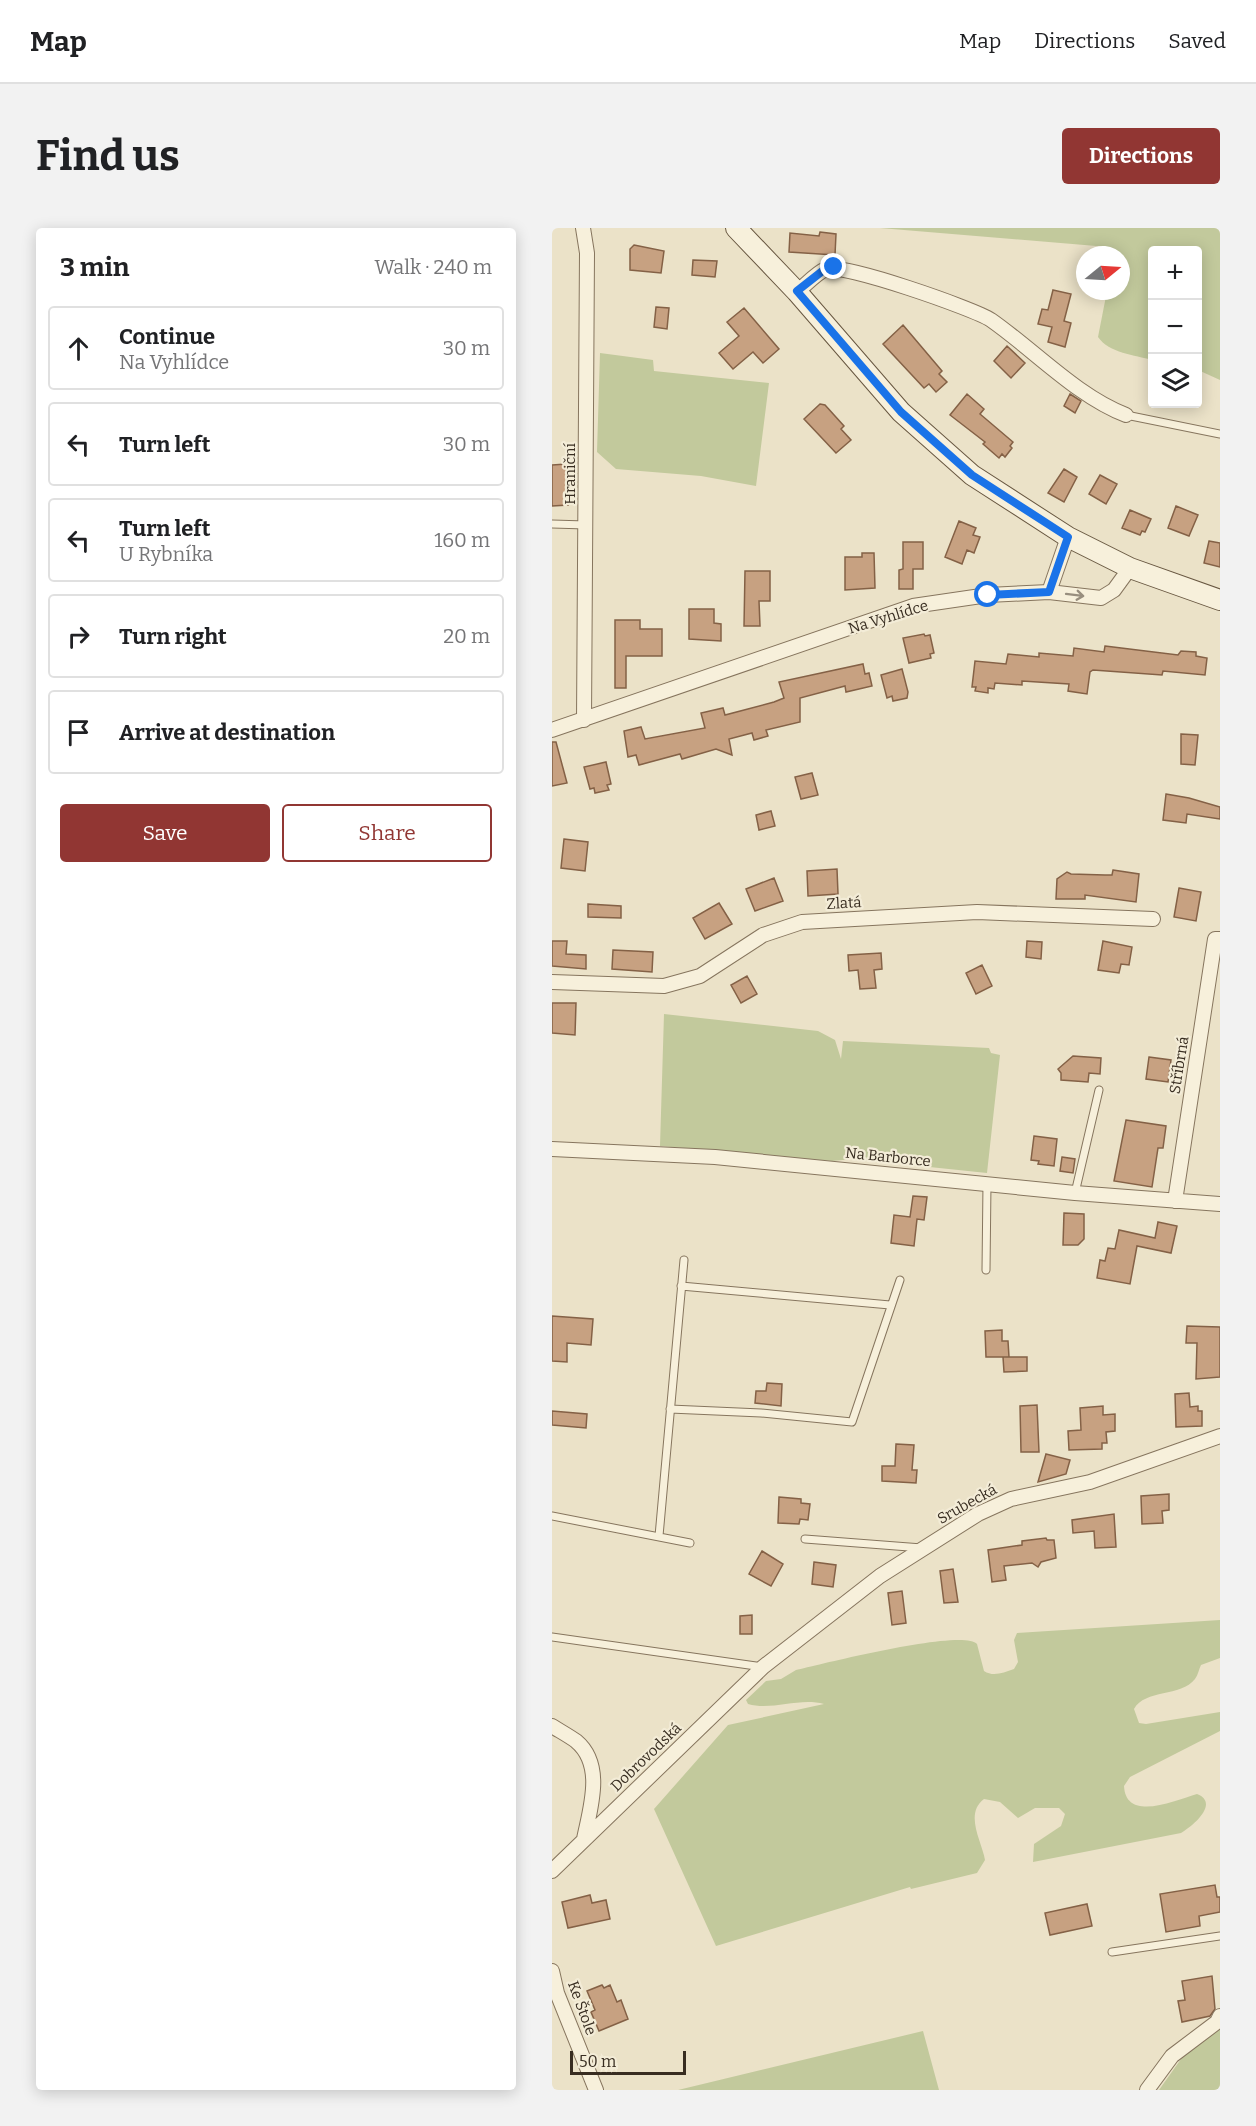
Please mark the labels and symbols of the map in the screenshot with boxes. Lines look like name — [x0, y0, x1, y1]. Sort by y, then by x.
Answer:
north arrow — [1076, 246, 1130, 300]
route end — [820, 253, 846, 279]
street label: Hraniční — [561, 443, 579, 505]
route start — [974, 581, 1000, 607]
one-way arrow — [1064, 590, 1084, 601]
street label: Na Vyhlídce — [846, 596, 930, 638]
street label: Zlatá — [826, 893, 862, 913]
street label: Stříbrná — [1166, 1035, 1192, 1095]
street label: Na Barborce — [844, 1144, 932, 1170]
street label: Srubecká — [934, 1480, 1000, 1528]
street label: Dobrovodská — [607, 1719, 685, 1795]
street label: Ke Štole — [564, 1978, 600, 2038]
scale bar — [570, 2048, 686, 2076]

